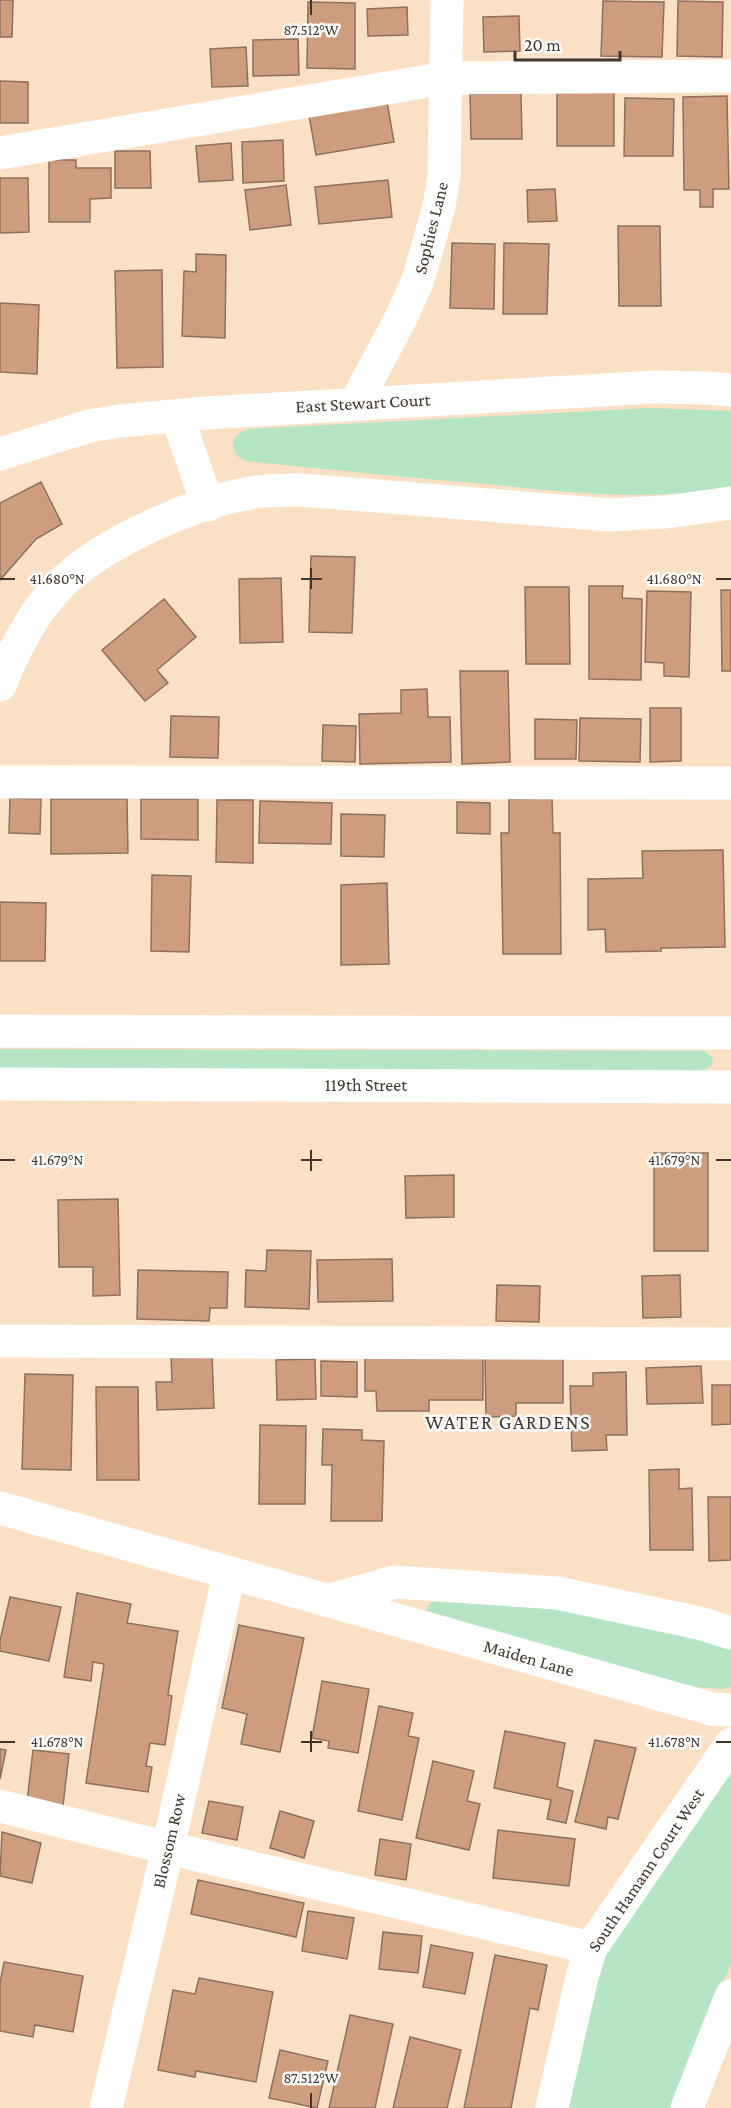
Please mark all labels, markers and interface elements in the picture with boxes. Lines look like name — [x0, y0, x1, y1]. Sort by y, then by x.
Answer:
text: 87.512°W — [283, 22, 339, 38]
scale bar — [515, 24, 620, 62]
text: 20 m — [524, 35, 561, 55]
street label: Sophies Lane — [410, 180, 452, 276]
street label: East Stewart Court — [295, 389, 432, 417]
text: 41.680°N — [29, 571, 85, 587]
text: 41.680°N — [646, 571, 702, 587]
street label: 119th Street — [325, 1075, 408, 1095]
text: 41.679°N — [31, 1152, 83, 1168]
text: 41.679°N — [648, 1152, 700, 1168]
district label: WATER GARDENS — [425, 1411, 591, 1433]
street label: Maiden Lane — [481, 1636, 577, 1680]
text: 41.678°N — [31, 1734, 84, 1750]
text: 41.678°N — [648, 1734, 701, 1750]
street label: South Hamann Court West — [584, 1784, 709, 1956]
street label: Blossom Row — [148, 1791, 190, 1890]
text: 87.512°W — [283, 2070, 339, 2086]

